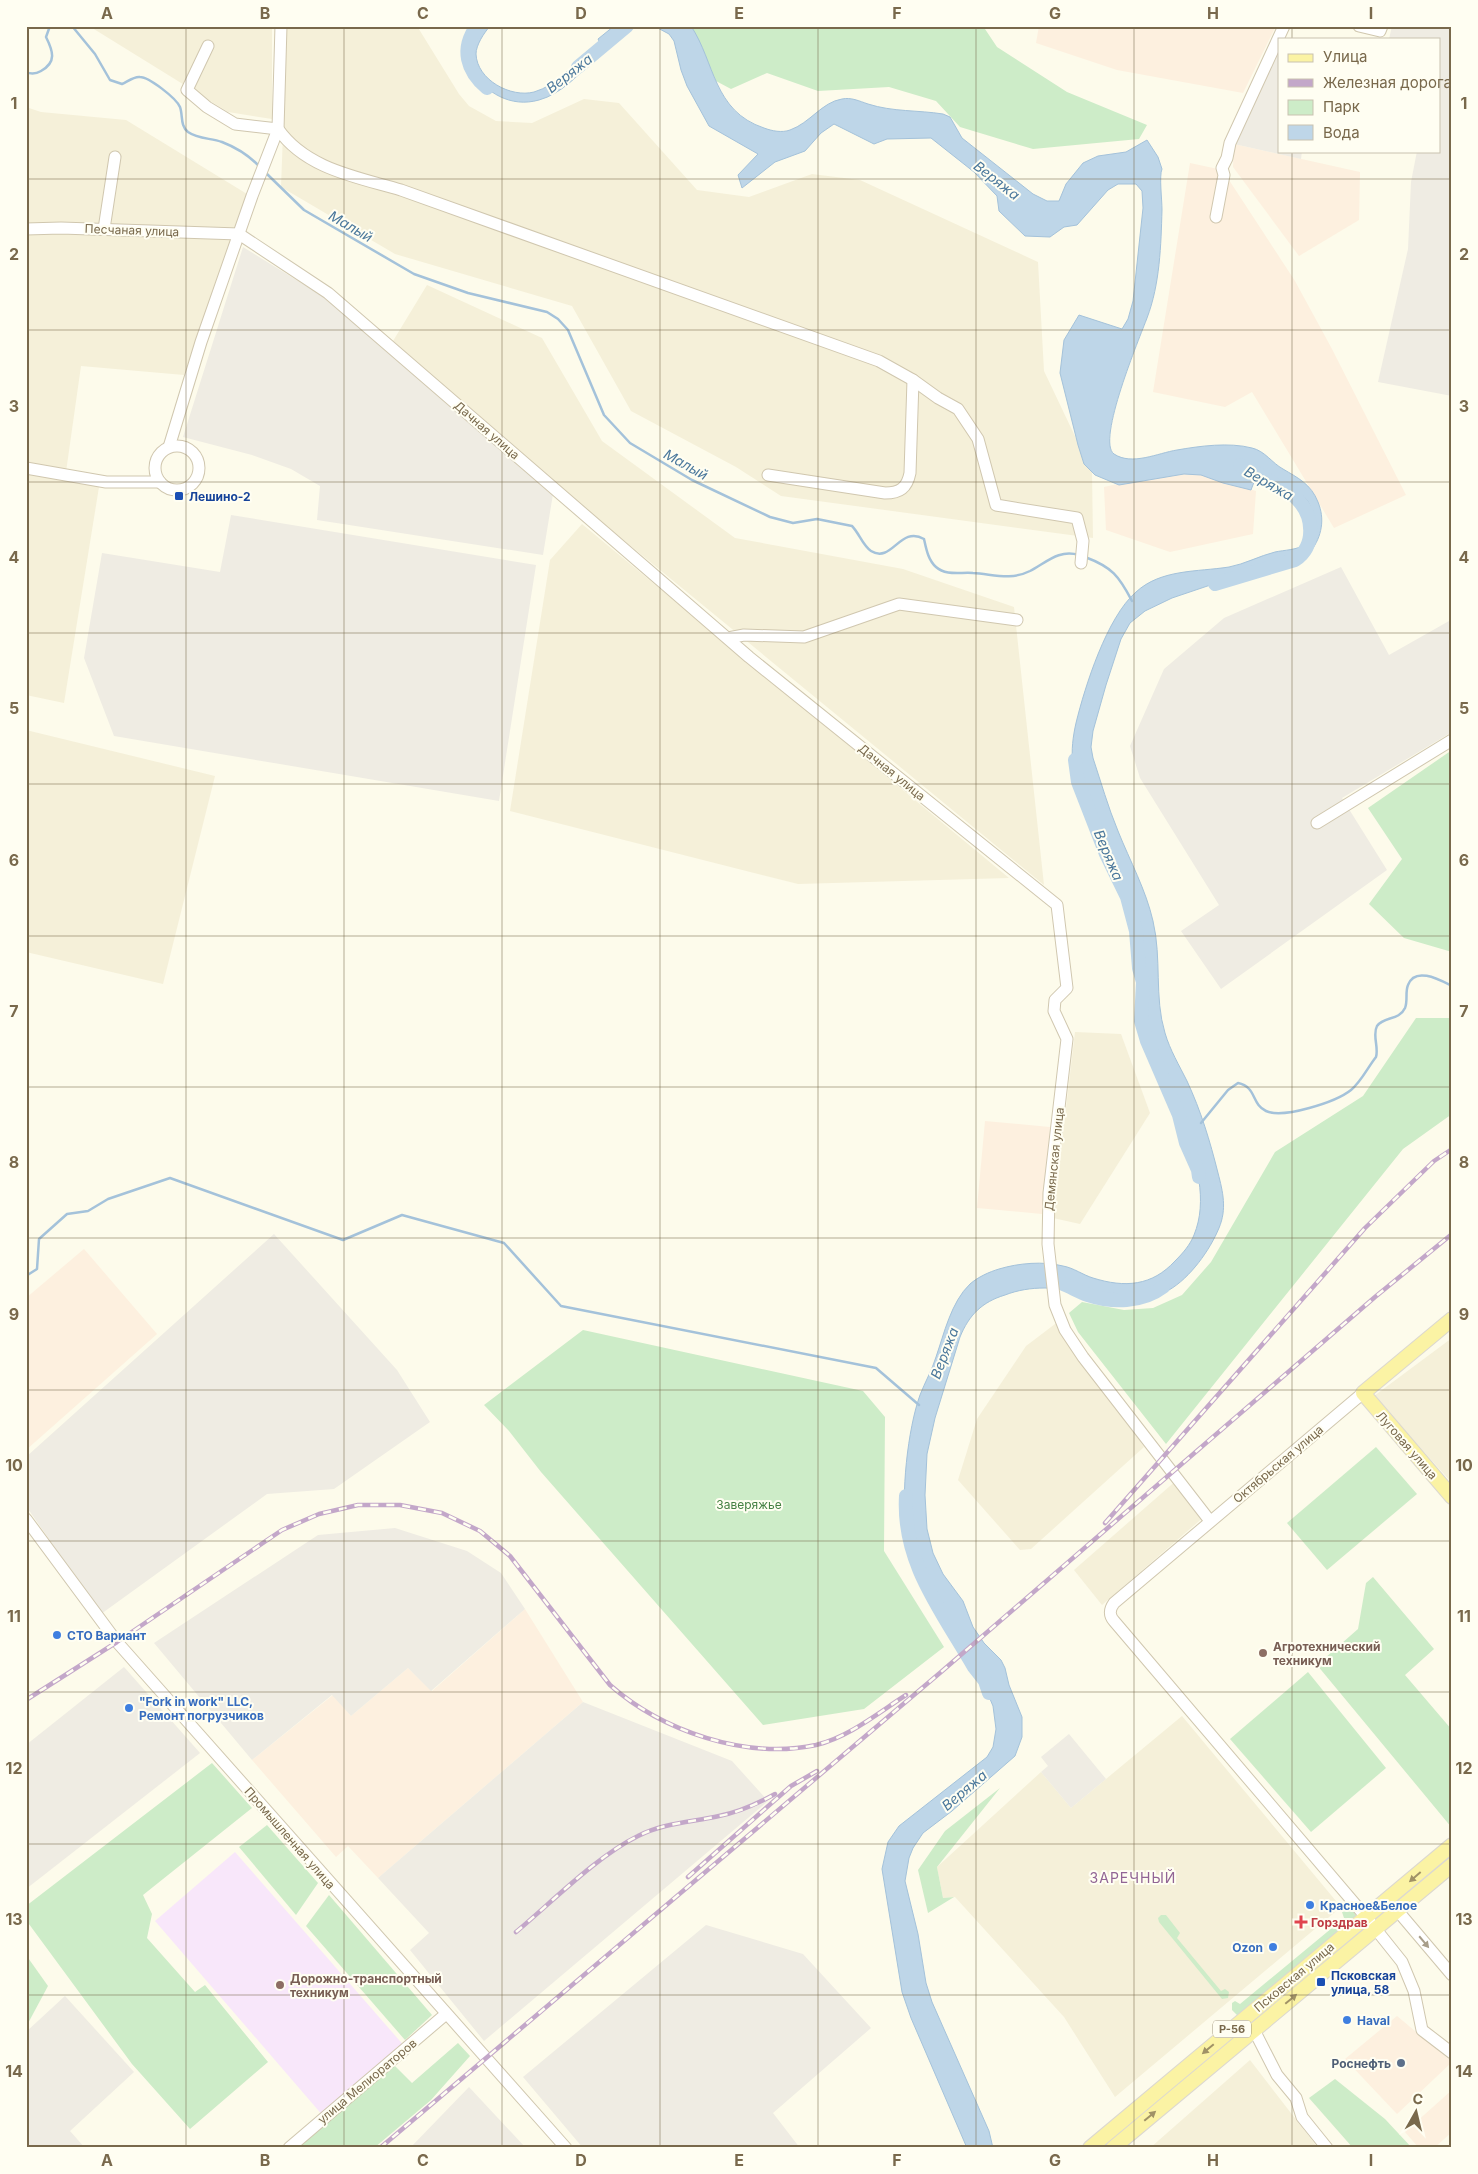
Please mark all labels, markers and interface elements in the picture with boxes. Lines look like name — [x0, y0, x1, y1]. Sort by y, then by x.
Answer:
text: A — [101, 3, 113, 23]
text: B — [260, 3, 270, 23]
text: C — [417, 3, 429, 23]
text: D — [575, 3, 587, 23]
text: E — [734, 3, 744, 23]
text: F — [892, 3, 902, 23]
text: G — [1049, 3, 1061, 23]
text: H — [1207, 3, 1219, 23]
text: I — [1369, 3, 1373, 23]
legend — [1278, 38, 1440, 152]
text: Улица — [1323, 47, 1367, 66]
water label: Веряжа — [543, 50, 596, 96]
text: Железная дорога — [1323, 73, 1452, 92]
text: 1 — [11, 93, 17, 113]
text: 1 — [1461, 93, 1467, 113]
text: Парк — [1323, 97, 1360, 116]
text: Вода — [1323, 123, 1360, 142]
water label: Веряжа — [971, 157, 1024, 203]
water label: Малый — [326, 207, 376, 245]
street label: Песчаная улица — [85, 221, 179, 239]
text: 2 — [9, 244, 19, 264]
text: 2 — [1459, 244, 1469, 264]
text: 3 — [9, 396, 19, 416]
text: 3 — [1459, 396, 1469, 416]
street label: Дачная улица — [451, 398, 523, 462]
water label: Малый — [661, 445, 711, 483]
water label: Веряжа — [1242, 462, 1297, 504]
place label: Лешино-2 — [189, 489, 251, 504]
marker: Лешино-2 — [173, 490, 185, 502]
text: 4 — [9, 547, 20, 567]
text: 4 — [1459, 547, 1470, 567]
text: 5 — [9, 698, 19, 718]
text: 5 — [1459, 698, 1469, 718]
street label: Дачная улица — [856, 741, 928, 803]
water label: Веряжа — [1091, 827, 1127, 883]
text: 6 — [9, 850, 19, 870]
text: 6 — [1459, 850, 1469, 870]
text: 7 — [9, 1001, 19, 1021]
text: 7 — [1459, 1001, 1469, 1021]
street label: Демянская улица — [1041, 1106, 1067, 1212]
text: 8 — [9, 1152, 19, 1172]
text: 8 — [1459, 1152, 1469, 1172]
text: 9 — [9, 1304, 19, 1324]
text: 9 — [1459, 1304, 1469, 1324]
water label: Веряжа — [926, 1325, 962, 1381]
street label: Луговая улица — [1373, 1408, 1441, 1482]
street label: Октябрьская улица — [1230, 1422, 1326, 1506]
text: 10 — [5, 1455, 23, 1475]
text: 10 — [1455, 1455, 1473, 1475]
park label: Заверяжье — [716, 1497, 782, 1512]
text: 11 — [7, 1606, 21, 1626]
text: 11 — [1457, 1606, 1471, 1626]
place label: СТО Вариант — [67, 1628, 146, 1643]
marker: СТО Вариант — [51, 1629, 63, 1641]
place label: Агротехнический техникум — [1273, 1639, 1380, 1668]
marker: Агротехнический техникум — [1257, 1647, 1269, 1659]
place label: "Fork in work" LLC, Ремонт погрузчиков — [139, 1694, 264, 1723]
marker: "Fork in work" LLC, Ремонт погрузчиков — [123, 1702, 135, 1714]
text: 12 — [6, 1758, 22, 1778]
text: 12 — [1456, 1758, 1472, 1778]
water label: Веряжа — [938, 1766, 990, 1814]
street label: Промышленная улица — [242, 1784, 338, 1892]
district label: ЗАРЕЧНЫЙ — [1090, 1868, 1176, 1886]
one-way arrow — [1408, 1871, 1421, 1882]
place label: Красное&Белое — [1320, 1898, 1417, 1913]
marker: Красное&Белое — [1304, 1899, 1316, 1911]
text: 13 — [5, 1909, 23, 1929]
text: 13 — [1455, 1909, 1473, 1929]
place label: Горздрав — [1311, 1915, 1368, 1930]
marker: Горздрав — [1295, 1916, 1307, 1928]
one-way arrow — [1419, 1936, 1430, 1949]
street label: Псковская улица — [1251, 1939, 1337, 2015]
place label: Ozon — [1232, 1940, 1263, 1955]
marker: Ozon — [1267, 1941, 1279, 1953]
place label: Псковская улица, 58 — [1331, 1968, 1396, 1997]
place label: Дорожно-транспортный техникум — [290, 1971, 442, 2000]
marker: Псковская улица, 58 — [1315, 1976, 1327, 1988]
marker: Дорожно-транспортный техникум — [274, 1979, 286, 1991]
one-way arrow — [1284, 1993, 1297, 2004]
place label: Haval — [1357, 2013, 1390, 2028]
marker: Haval — [1341, 2014, 1353, 2026]
road number: Р-56 — [1213, 2020, 1251, 2038]
street label: улица Мелиораторов — [314, 2035, 420, 2127]
one-way arrow — [1202, 2044, 1215, 2055]
place label: Роснефть — [1332, 2056, 1391, 2071]
marker: Роснефть — [1395, 2057, 1407, 2069]
text: 14 — [5, 2061, 23, 2081]
text: 14 — [1455, 2061, 1473, 2081]
north arrow — [1390, 2086, 1440, 2136]
text: С — [1412, 2089, 1424, 2108]
one-way arrow — [1144, 2111, 1157, 2122]
text: A — [101, 2150, 113, 2170]
text: B — [260, 2150, 270, 2170]
text: C — [417, 2150, 429, 2170]
text: D — [575, 2150, 587, 2170]
text: E — [734, 2150, 744, 2170]
text: F — [892, 2150, 902, 2170]
text: G — [1049, 2150, 1061, 2170]
text: H — [1207, 2150, 1219, 2170]
text: I — [1369, 2150, 1373, 2170]

